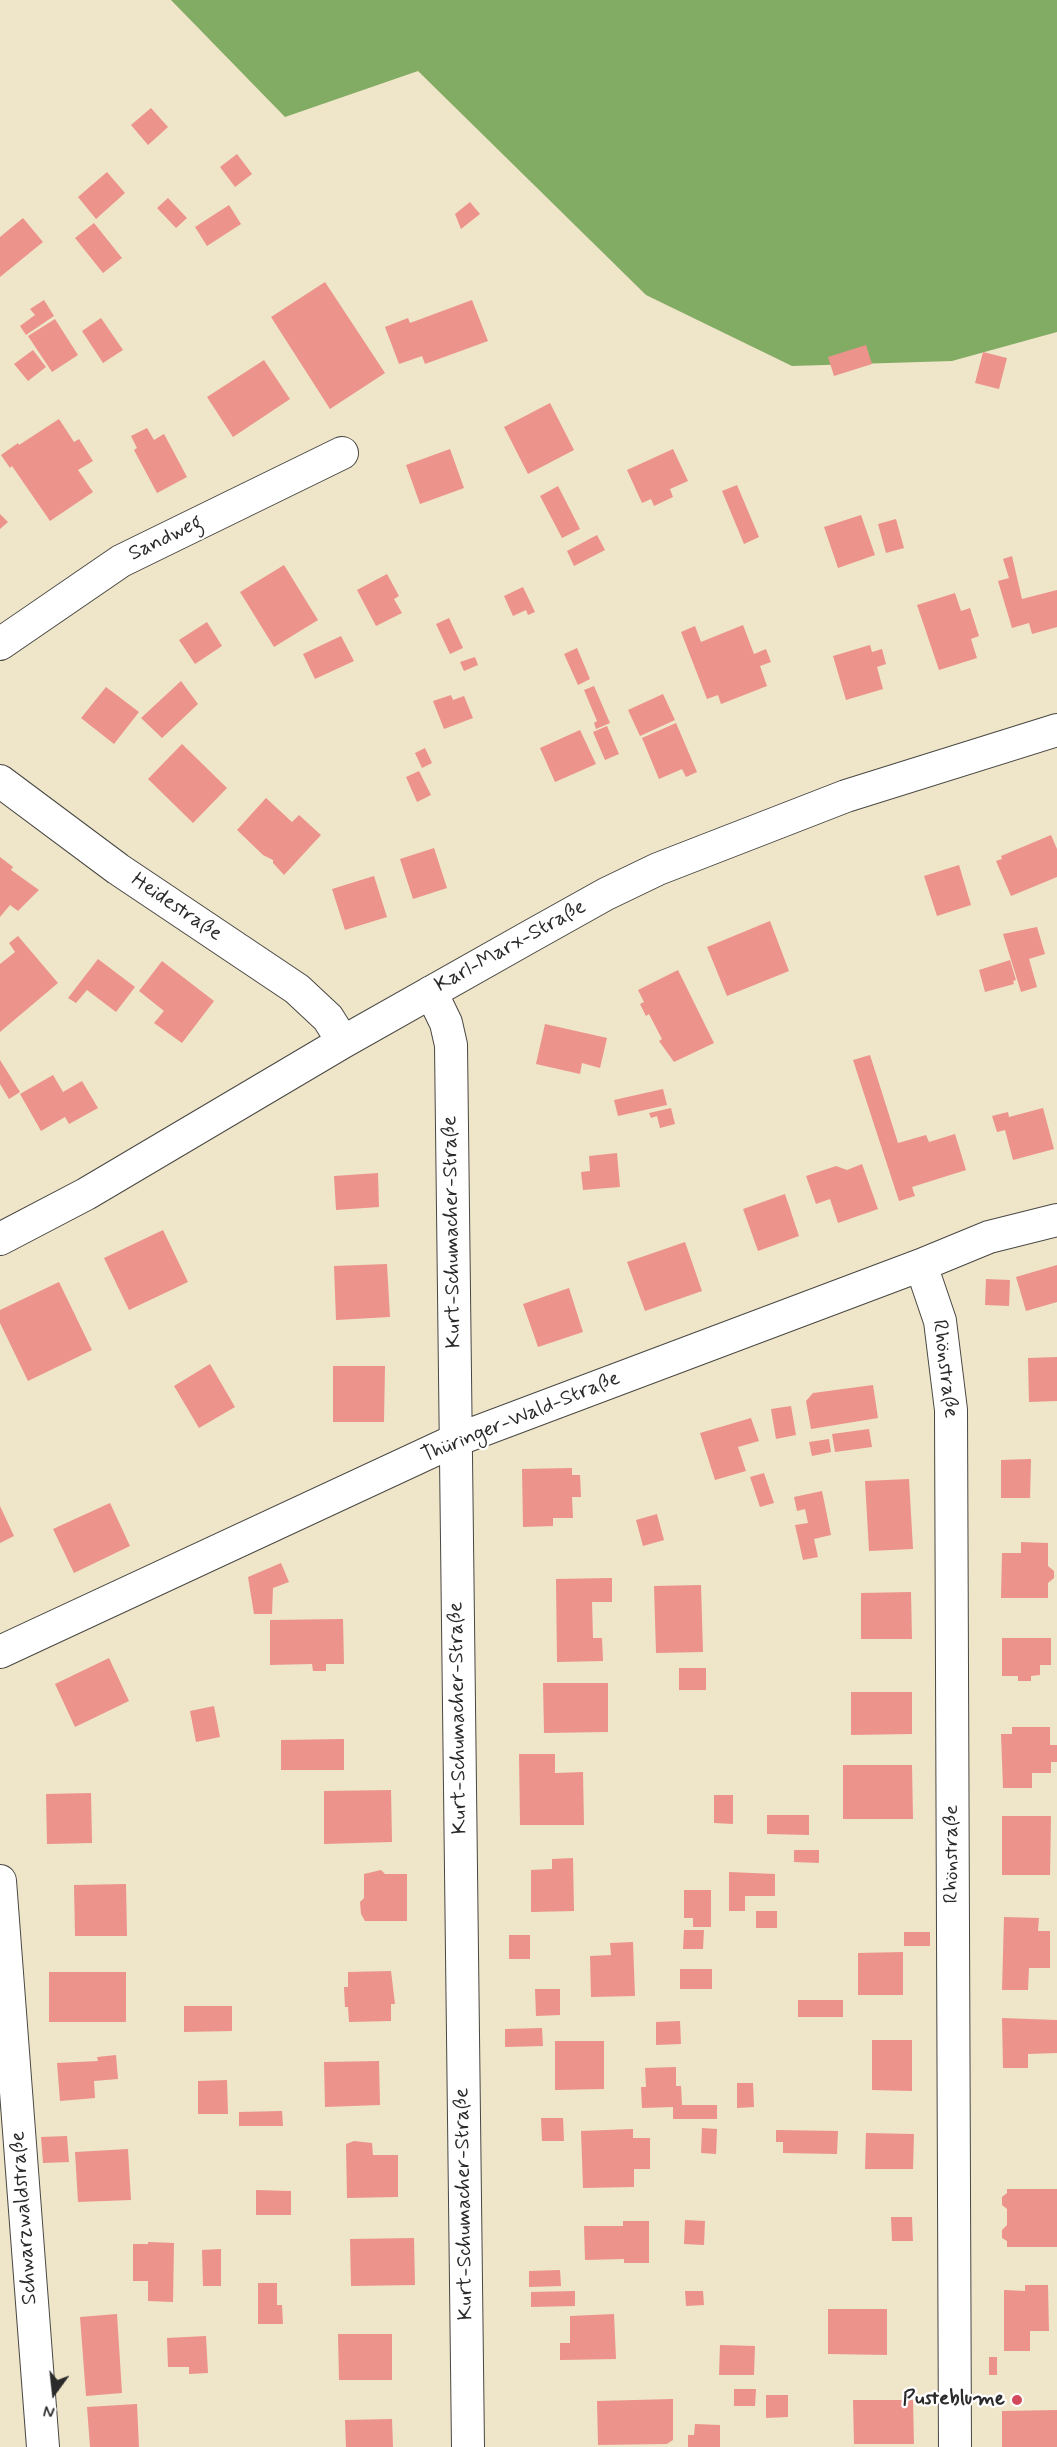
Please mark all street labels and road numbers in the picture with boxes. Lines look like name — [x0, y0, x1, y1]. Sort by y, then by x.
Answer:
street label: Sandweg — [125, 510, 207, 568]
street label: Heidestraße — [126, 868, 226, 948]
street label: Karl-Marx-Straße — [431, 895, 591, 999]
street label: Kurt-Schumacher-Straße — [438, 1115, 468, 1349]
street label: Rhönstraße — [925, 1318, 963, 1420]
street label: Thüringer-Wald-Straße — [418, 1367, 624, 1469]
street label: Kurt-Schumacher-Straße — [444, 1601, 474, 1835]
street label: Rhönstraße — [940, 1805, 966, 1903]
street label: Kurt-Schumacher-Straße — [450, 2087, 480, 2321]
street label: Schwarzwaldstraße — [6, 2130, 44, 2306]

